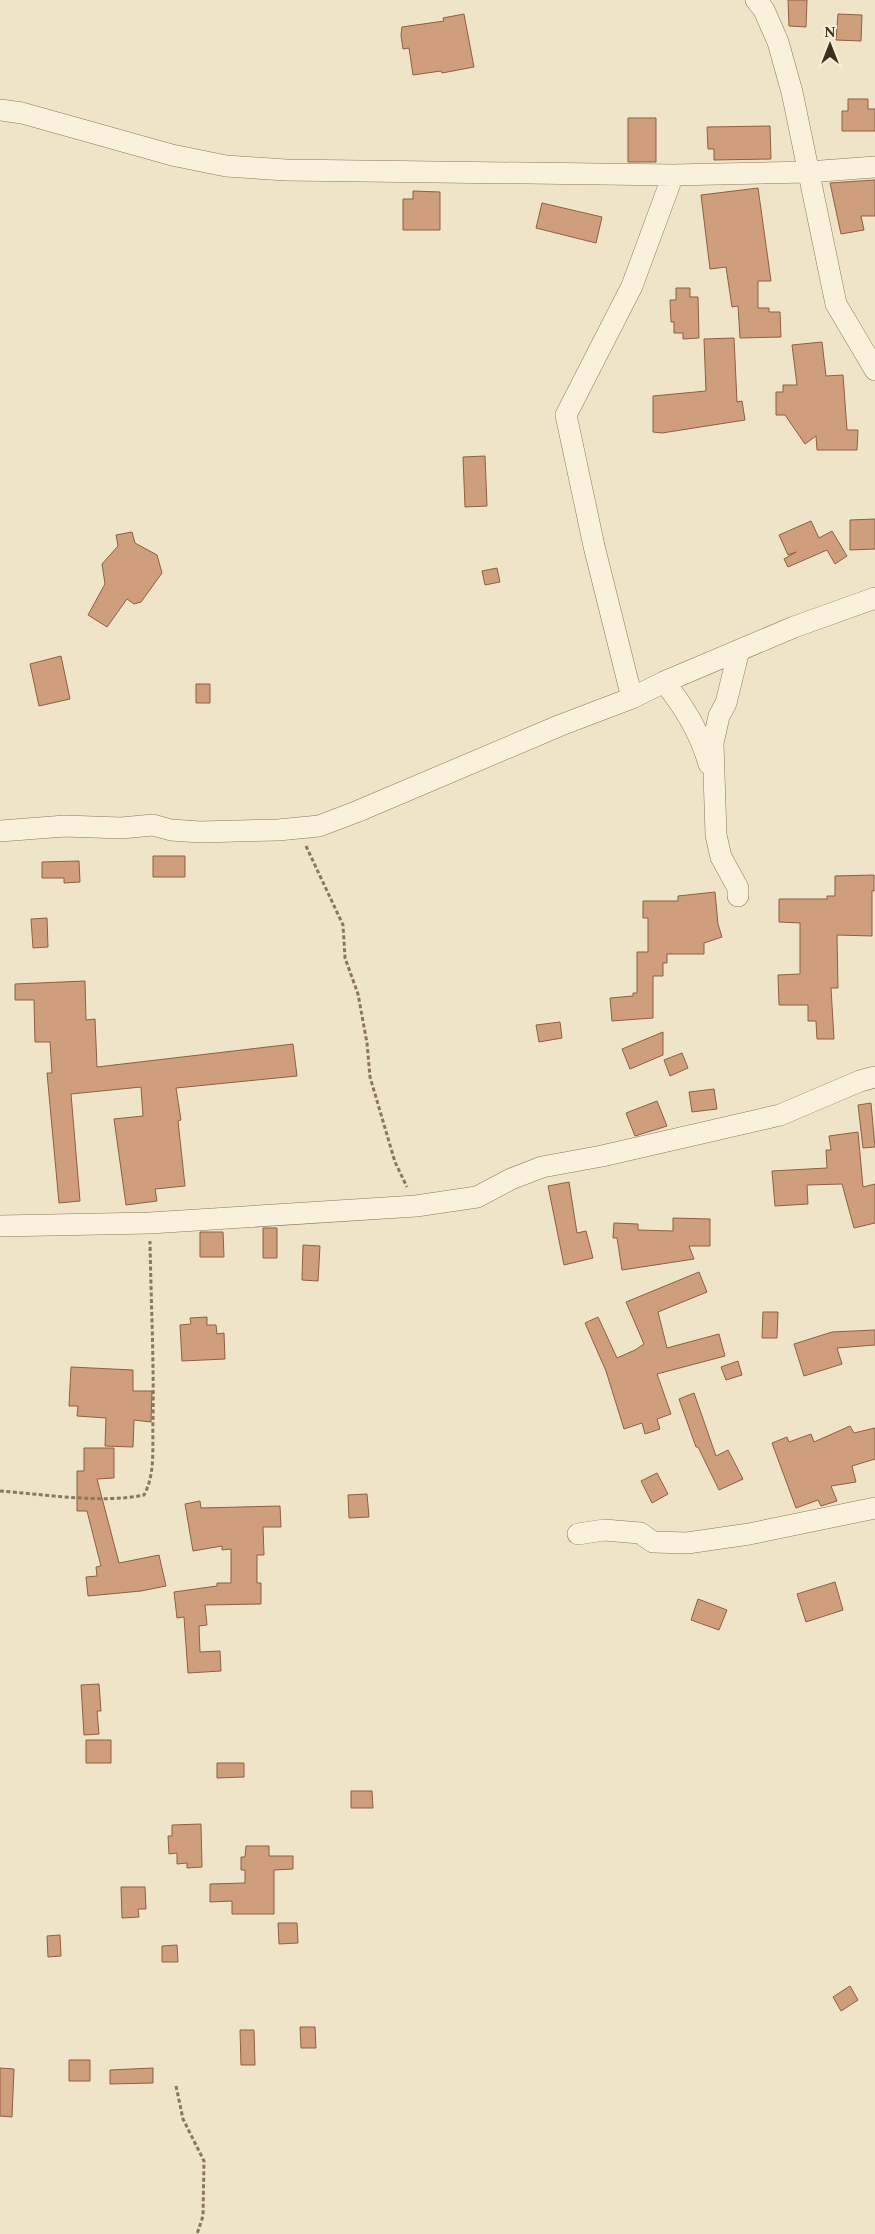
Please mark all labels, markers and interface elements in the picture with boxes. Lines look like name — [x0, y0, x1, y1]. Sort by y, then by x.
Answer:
north arrow — [805, 20, 855, 70]
text: N — [824, 22, 836, 43]

